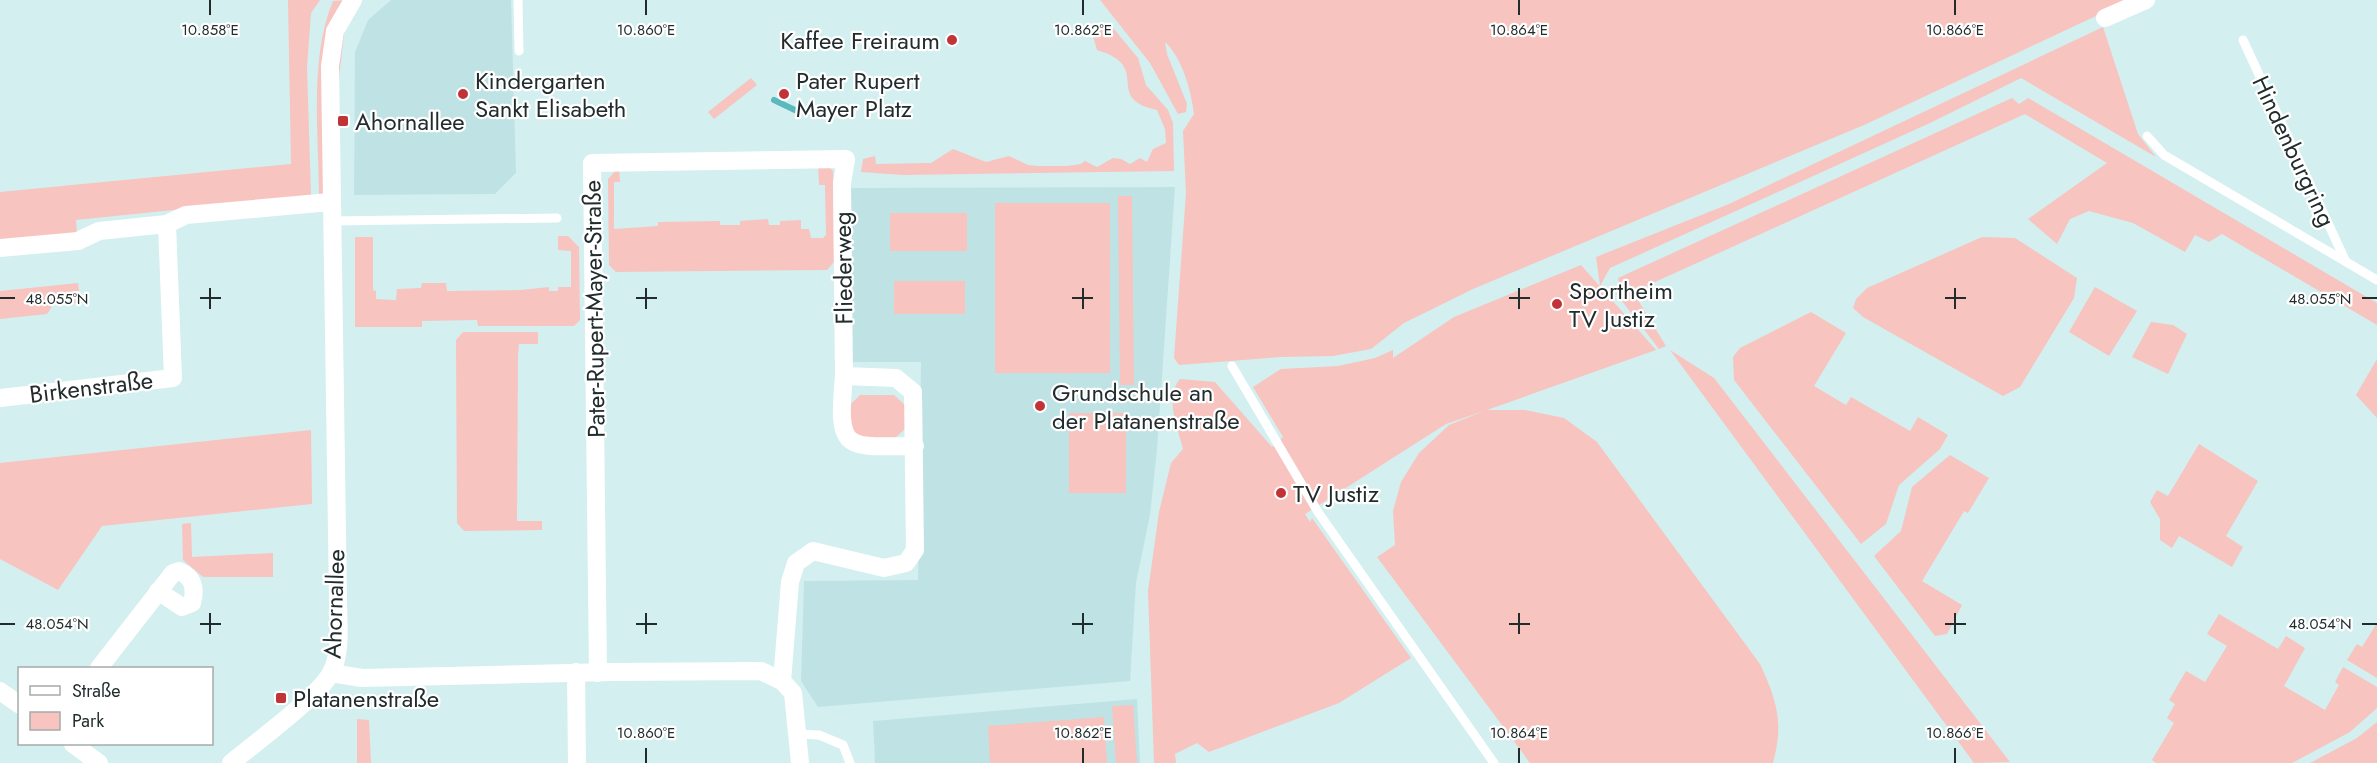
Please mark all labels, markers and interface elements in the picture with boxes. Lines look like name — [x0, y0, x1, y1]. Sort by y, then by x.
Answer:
text: 10.858°E — [181, 19, 239, 41]
text: 10.860°E — [617, 19, 675, 41]
text: 10.862°E — [1054, 19, 1112, 41]
text: 10.864°E — [1490, 19, 1548, 41]
text: 10.866°E — [1926, 19, 1984, 41]
place label: Kaffee Freiraum — [780, 23, 940, 58]
marker: Kaffee Freiraum — [945, 33, 959, 47]
place label: Kindergarten Sankt Elisabeth — [475, 63, 626, 126]
place label: Pater Rupert Mayer Platz — [796, 63, 920, 126]
street label: Hindenburgring — [2244, 70, 2344, 232]
marker: Kindergarten Sankt Elisabeth — [456, 87, 470, 101]
marker: Pater Rupert Mayer Platz — [777, 87, 791, 101]
place label: Ahornallee — [355, 104, 465, 139]
marker: Ahornallee — [336, 114, 350, 128]
street label: Pater-Rupert-Mayer-Straße — [574, 180, 614, 438]
street label: Fliederweg — [825, 211, 861, 325]
place label: Sportheim TV Justiz — [1569, 273, 1673, 336]
text: 48.055°N — [26, 288, 88, 310]
text: 48.055°N — [2289, 288, 2351, 310]
marker: Sportheim TV Justiz — [1550, 297, 1564, 311]
street label: Birkenstraße — [27, 362, 155, 412]
place label: Grundschule an der Platanenstraße — [1052, 375, 1240, 438]
marker: Grundschule an der Platanenstraße — [1033, 399, 1047, 413]
place label: TV Justiz — [1293, 476, 1379, 511]
marker: TV Justiz — [1274, 486, 1288, 500]
street label: Ahornallee — [315, 549, 353, 659]
text: 48.054°N — [25, 613, 89, 635]
text: 48.054°N — [2288, 613, 2352, 635]
legend — [18, 667, 213, 745]
text: Straße — [72, 678, 120, 704]
place label: Platanenstraße — [293, 681, 439, 716]
marker: Platanenstraße — [274, 691, 288, 705]
text: Park — [72, 708, 104, 734]
text: 10.860°E — [617, 722, 675, 744]
text: 10.862°E — [1054, 722, 1112, 744]
text: 10.864°E — [1490, 722, 1548, 744]
text: 10.866°E — [1926, 722, 1984, 744]

